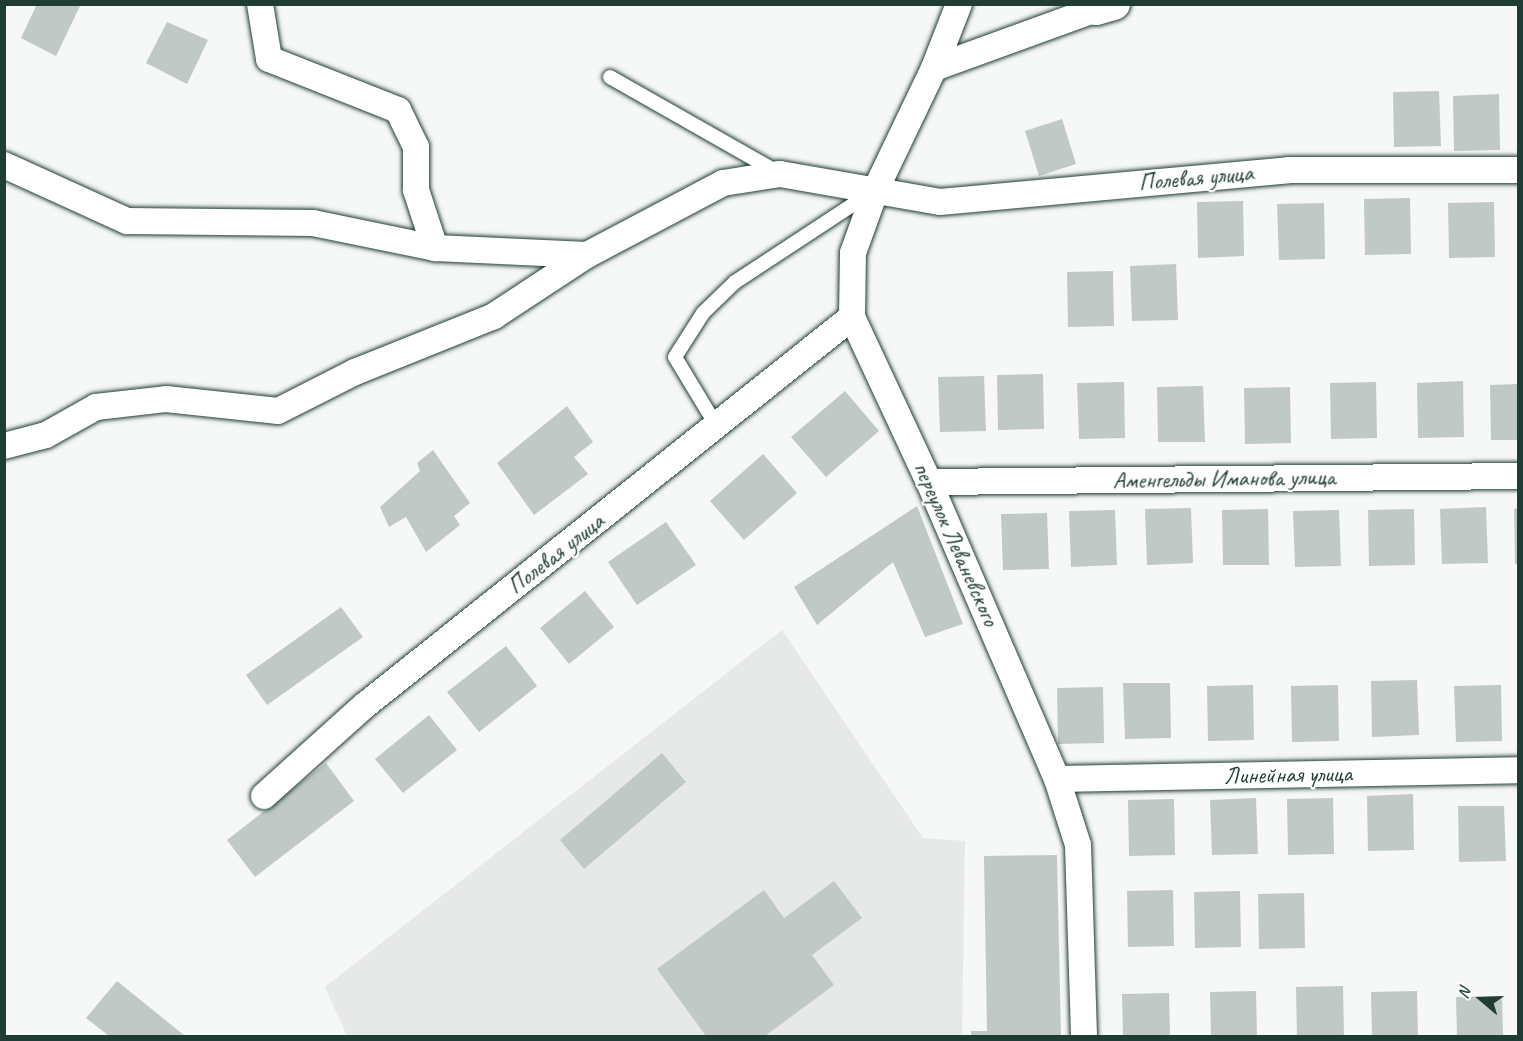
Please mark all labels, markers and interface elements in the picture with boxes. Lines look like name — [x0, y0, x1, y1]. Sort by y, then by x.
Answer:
street label: Полевая улица — [1137, 159, 1255, 197]
street label: переулок Леваневского — [907, 458, 1005, 630]
street label: Аменгельды Иманова улица — [1112, 463, 1336, 495]
street label: Полевая улица — [501, 507, 611, 601]
street label: Линейная улица — [1222, 759, 1354, 791]
north arrow — [1451, 969, 1511, 1029]
text: N — [1453, 985, 1475, 1001]

